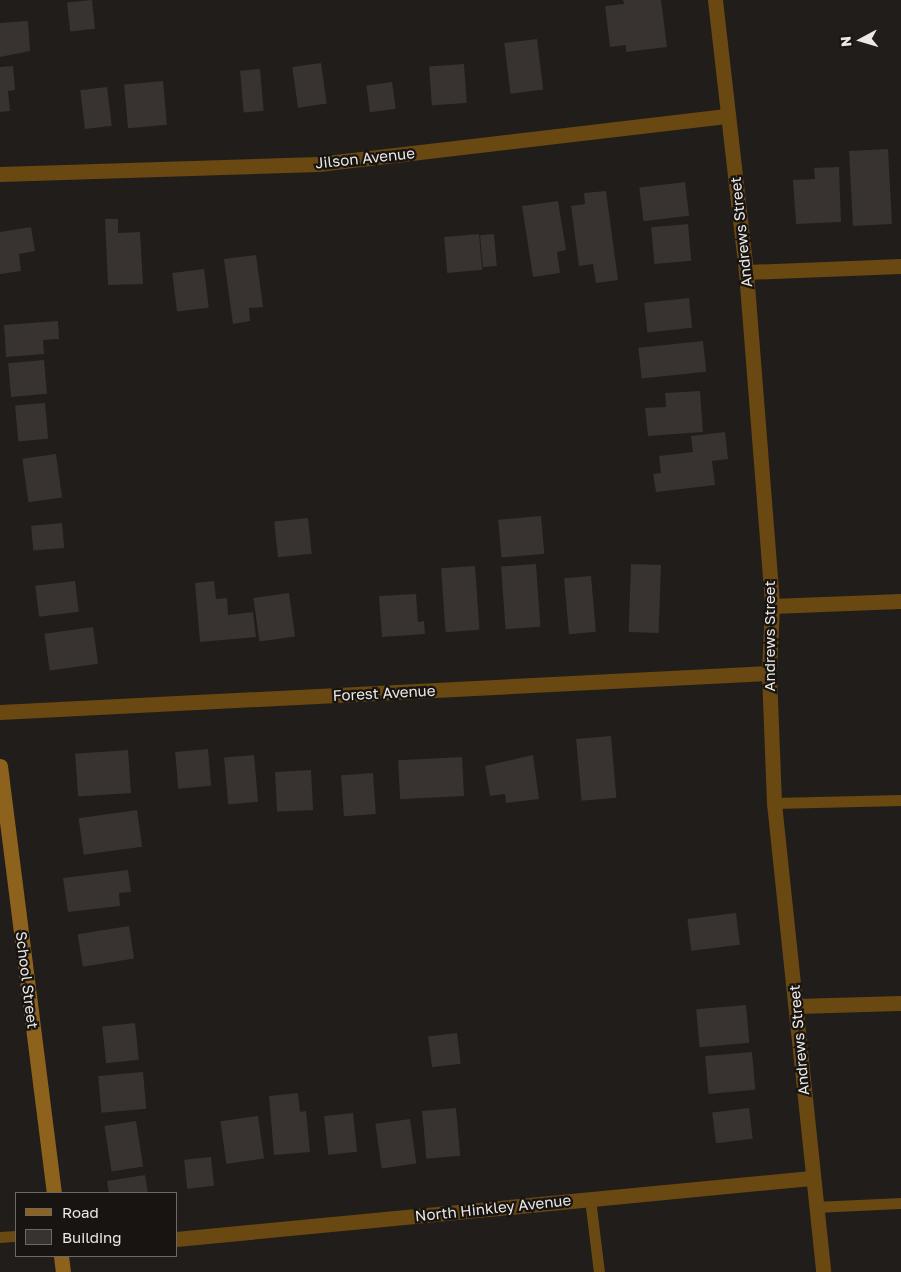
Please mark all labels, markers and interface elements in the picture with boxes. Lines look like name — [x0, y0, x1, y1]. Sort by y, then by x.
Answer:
north arrow — [836, 15, 886, 65]
text: N — [837, 35, 855, 48]
street label: Jilson Avenue — [314, 144, 416, 172]
street label: Andrews Street — [726, 176, 756, 288]
street label: Andrews Street — [761, 581, 779, 691]
street label: Forest Avenue — [332, 681, 436, 705]
street label: School Street — [12, 930, 42, 1030]
street label: Andrews Street — [785, 984, 813, 1096]
street label: North Hinkley Avenue — [414, 1191, 572, 1225]
legend — [15, 1192, 178, 1257]
text: Road — [62, 1203, 99, 1221]
text: Building — [62, 1228, 122, 1246]

